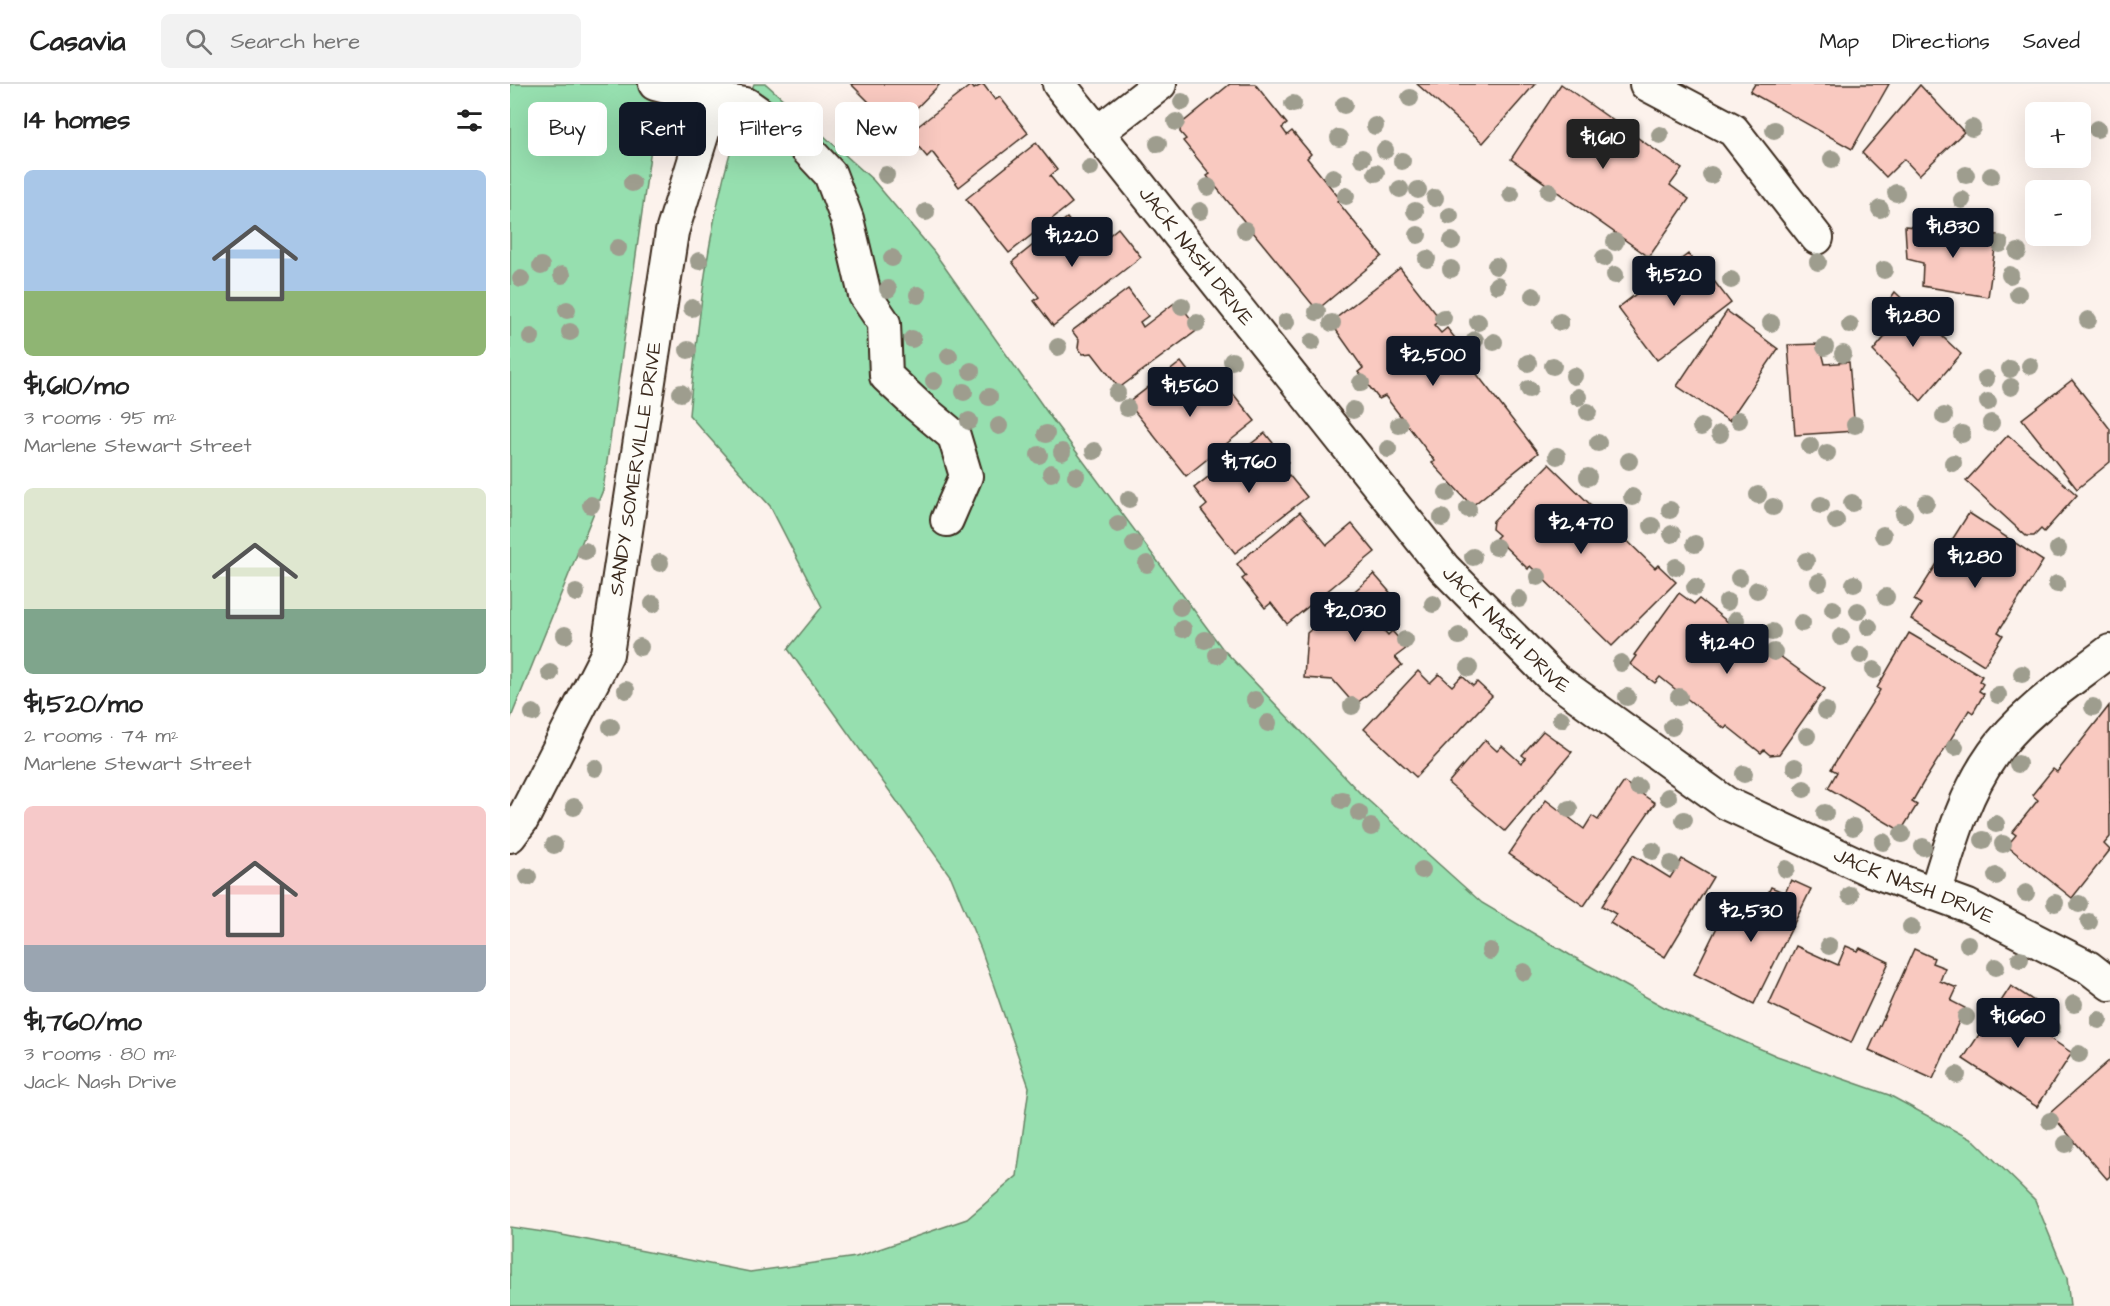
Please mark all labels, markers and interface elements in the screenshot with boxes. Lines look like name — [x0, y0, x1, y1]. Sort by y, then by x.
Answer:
search box — [161, 14, 581, 68]
text: Casavia — [30, 22, 125, 61]
icon: search — [182, 25, 215, 58]
text: Search here — [230, 26, 360, 57]
text: Map — [1819, 27, 1859, 56]
text: Directions — [1892, 27, 1990, 56]
text: Saved — [2023, 27, 2080, 56]
text: 14 homes — [24, 102, 130, 138]
chip: Buy — [528, 102, 607, 156]
chip: Rent — [619, 102, 706, 156]
chip: Filters — [718, 102, 823, 156]
chip: New — [835, 102, 919, 156]
map controls — [2025, 102, 2091, 246]
button: + — [2025, 102, 2091, 168]
icon: filters — [453, 104, 486, 137]
pin: $1,610 — [1554, 119, 1652, 170]
text: $1,610 — [1581, 124, 1625, 152]
button: − — [2025, 180, 2091, 246]
street label: JACK NASH DRIVE — [1132, 181, 1260, 332]
pin: $1,830 — [1904, 208, 2002, 259]
icon: home — [201, 209, 309, 317]
text: $1,830 — [1926, 213, 1980, 241]
pin: $1,220 — [1023, 217, 1121, 268]
text: $1,220 — [1046, 222, 1098, 250]
pin: $1,520 — [1625, 256, 1723, 307]
text: $1,520 — [1646, 261, 1702, 289]
pin: $1,280 — [1864, 297, 1962, 348]
text: $1,280 — [1886, 302, 1940, 330]
pin: $2,500 — [1384, 336, 1482, 387]
street label: SANDY SOMERVILLE DRIVE — [602, 340, 669, 598]
text: $2,500 — [1400, 341, 1466, 369]
pin: $1,560 — [1141, 367, 1239, 418]
text: $1,610/mo — [24, 368, 129, 404]
text: $1,560 — [1162, 372, 1218, 400]
text: 3 rooms · 95 m² — [24, 404, 177, 432]
text: Marlene Stewart Street — [24, 432, 251, 460]
pin: $1,760 — [1200, 443, 1298, 494]
text: $1,760 — [1222, 448, 1276, 476]
pin: $2,470 — [1532, 504, 1630, 555]
text: $2,470 — [1549, 509, 1613, 537]
icon: home — [201, 527, 309, 635]
pin: $1,280 — [1926, 538, 2024, 589]
text: $1,280 — [1948, 543, 2002, 571]
street label: JACK NASH DRIVE — [1436, 560, 1576, 700]
pin: $2,030 — [1306, 592, 1404, 643]
text: $2,030 — [1324, 597, 1386, 625]
pin: $1,240 — [1678, 624, 1776, 675]
text: $1,240 — [1700, 629, 1754, 657]
text: $1,520/mo — [24, 686, 143, 722]
text: 2 rooms · 74 m² — [24, 722, 178, 750]
text: Marlene Stewart Street — [24, 750, 251, 778]
street label: JACK NASH DRIVE — [1829, 841, 1999, 931]
icon: home — [201, 845, 309, 953]
pin: $2,530 — [1702, 892, 1800, 943]
text: $2,530 — [1719, 897, 1783, 925]
pin: $1,660 — [1969, 998, 2067, 1049]
text: $1,660 — [1991, 1003, 2045, 1031]
text: $1,760/mo — [24, 1004, 142, 1040]
text: 3 rooms · 80 m² — [24, 1040, 177, 1068]
text: Jack Nash Drive — [24, 1068, 177, 1096]

